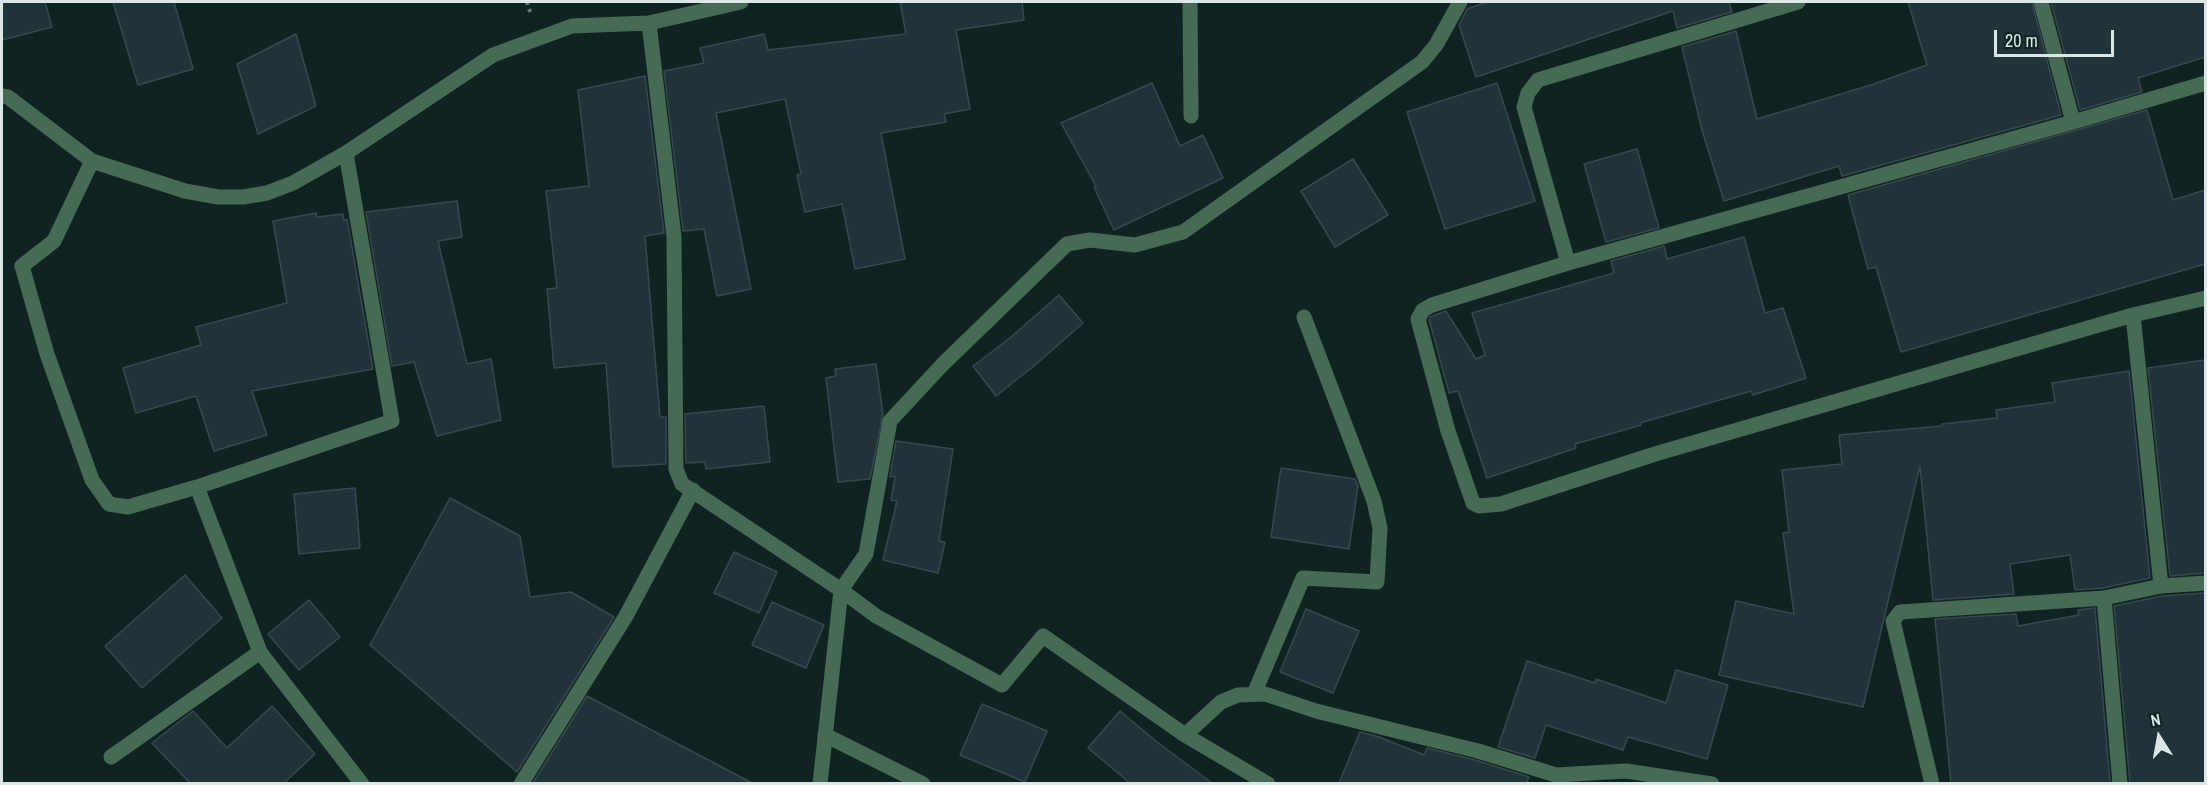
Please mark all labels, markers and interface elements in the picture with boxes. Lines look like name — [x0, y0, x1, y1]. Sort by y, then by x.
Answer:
scale bar — [1997, 18, 2117, 56]
text: 20 m — [2005, 28, 2038, 53]
north arrow — [2129, 707, 2189, 767]
text: N — [2149, 708, 2162, 731]

